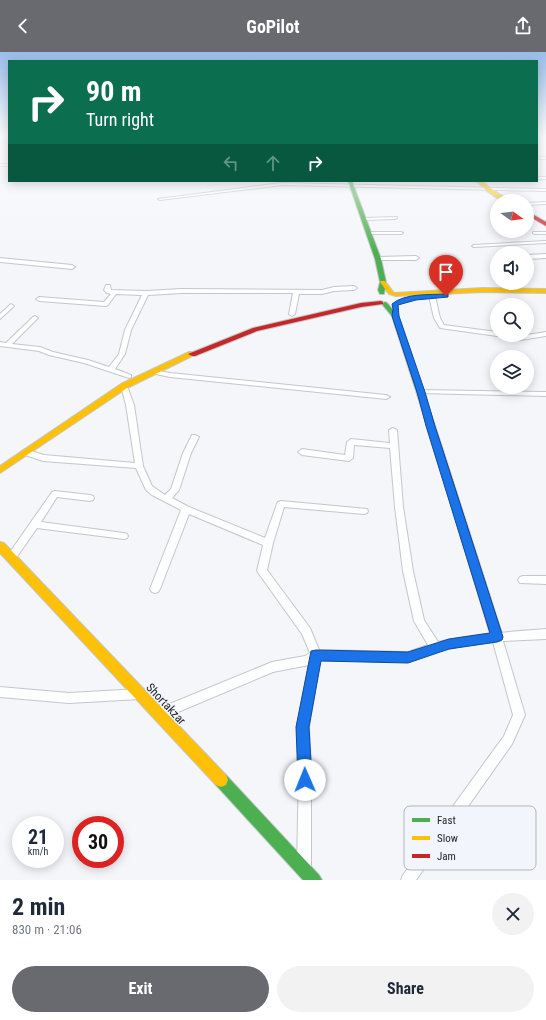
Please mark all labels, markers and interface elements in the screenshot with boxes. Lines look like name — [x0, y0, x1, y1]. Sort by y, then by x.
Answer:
icon: back — [12, 15, 34, 37]
icon: share — [512, 15, 534, 37]
text: GoPilot — [246, 16, 300, 37]
text: 90 m — [86, 75, 142, 108]
icon: right — [20, 76, 72, 128]
text: Turn right — [86, 109, 154, 130]
icon: left — [220, 152, 242, 174]
icon: ahead — [262, 152, 284, 174]
icon: right — [304, 152, 326, 174]
north arrow — [490, 194, 534, 238]
map controls — [490, 194, 534, 394]
button: sound — [490, 246, 534, 290]
pin — [429, 255, 463, 296]
icon: arrive — [435, 261, 457, 283]
button: search — [490, 298, 534, 342]
button: layers — [490, 350, 534, 394]
street label: Shortakzar — [143, 680, 189, 728]
position arrow — [284, 759, 326, 801]
legend — [404, 806, 536, 870]
text: Fast — [437, 814, 456, 827]
speed limit sign: 30 — [72, 816, 124, 868]
text: 21 — [28, 825, 48, 849]
text: Slow — [437, 832, 458, 845]
text: km/h — [28, 846, 48, 857]
text: Jam — [437, 850, 456, 863]
text: 2 min — [12, 893, 65, 921]
button: close — [492, 893, 534, 935]
text: 830 m · 21:06 — [12, 922, 82, 937]
button: Exit — [12, 966, 269, 1012]
button: Share — [277, 966, 534, 1012]

